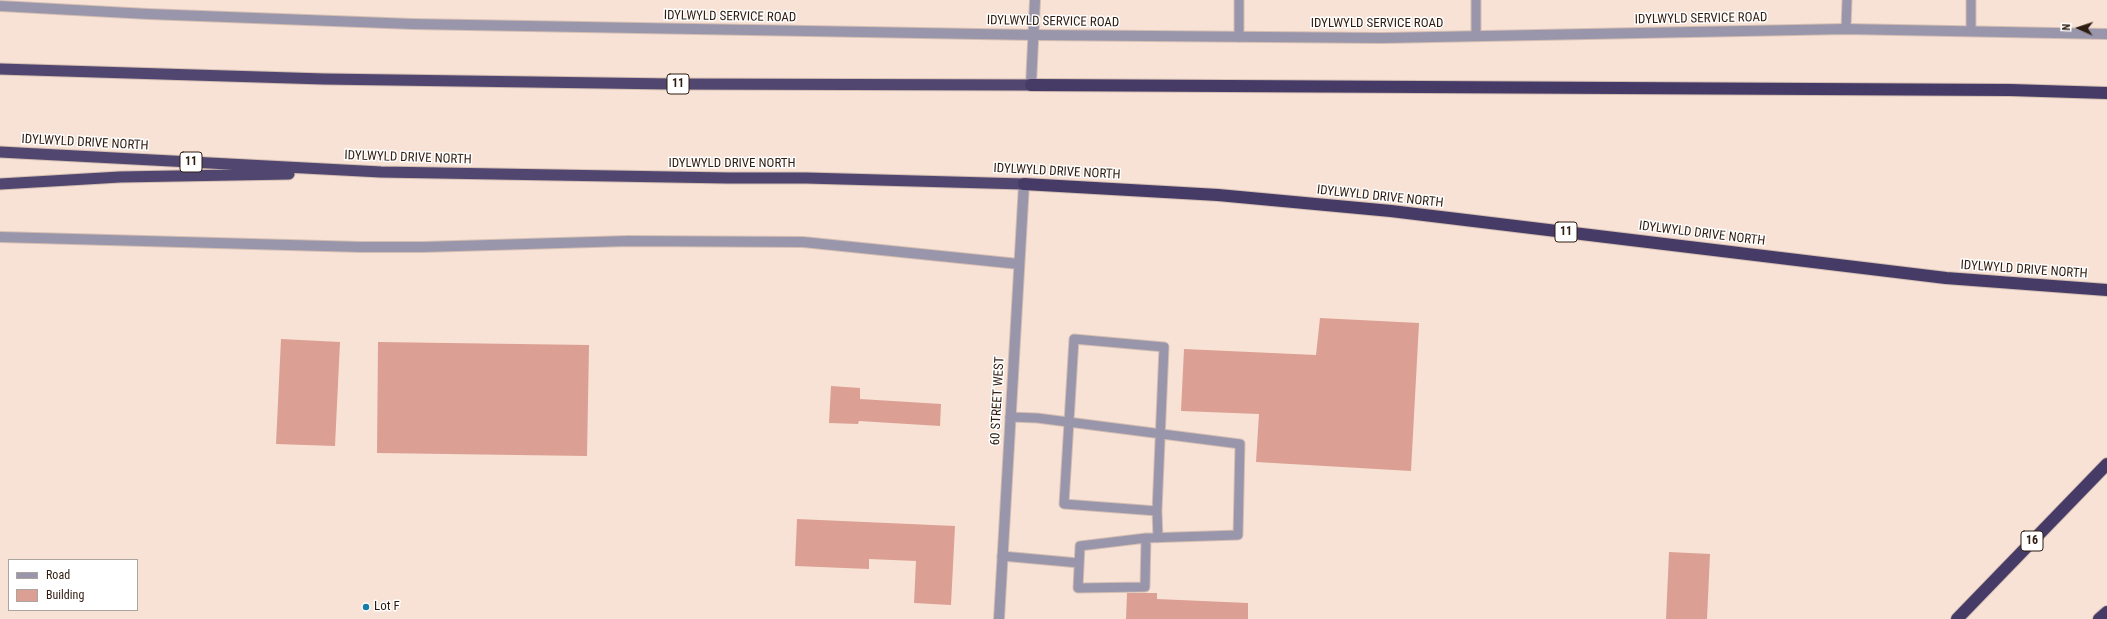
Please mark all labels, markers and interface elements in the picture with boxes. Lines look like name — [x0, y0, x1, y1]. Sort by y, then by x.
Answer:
street label: IDYLWYLD SERVICE ROAD — [664, 8, 796, 26]
north arrow — [2059, 8, 2099, 48]
street label: IDYLWYLD SERVICE ROAD — [1635, 10, 1767, 28]
street label: IDYLWYLD SERVICE ROAD — [987, 13, 1119, 31]
street label: IDYLWYLD SERVICE ROAD — [1311, 16, 1443, 32]
text: N — [2060, 24, 2073, 31]
road number: 11 — [667, 74, 689, 94]
street label: IDYLWYLD DRIVE NORTH — [21, 132, 149, 154]
street label: IDYLWYLD DRIVE NORTH — [344, 148, 472, 168]
road number: 11 — [180, 152, 202, 172]
street label: IDYLWYLD DRIVE NORTH — [668, 156, 796, 172]
street label: IDYLWYLD DRIVE NORTH — [993, 161, 1121, 183]
street label: IDYLWYLD DRIVE NORTH — [1316, 183, 1444, 211]
street label: IDYLWYLD DRIVE NORTH — [1638, 219, 1766, 249]
road number: 11 — [1555, 222, 1577, 242]
street label: IDYLWYLD DRIVE NORTH — [1960, 258, 2088, 282]
street label: 60 STREET WEST — [988, 356, 1008, 446]
road number: 16 — [2021, 531, 2043, 551]
legend — [8, 559, 138, 611]
text: Road — [46, 568, 70, 582]
text: Building — [46, 588, 84, 602]
place label: Lot F — [374, 599, 400, 615]
marker: Lot F — [361, 602, 371, 612]

